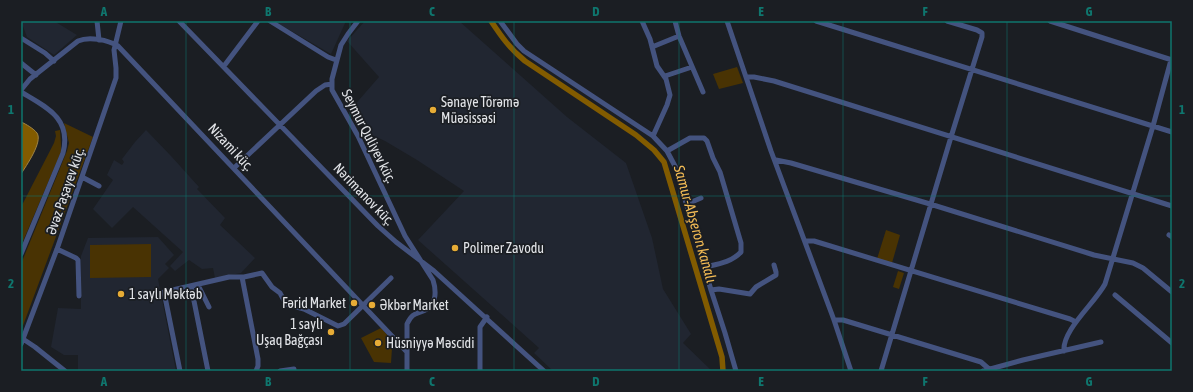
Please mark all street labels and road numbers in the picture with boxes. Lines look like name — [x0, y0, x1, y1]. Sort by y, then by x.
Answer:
street label: Seymur Quliyev küç. — [339, 87, 399, 185]
street label: Nizami küç. — [205, 120, 257, 174]
street label: Əvəz Paşayev küç. — [43, 145, 87, 237]
street label: Nərimanov küç. — [330, 160, 398, 228]

